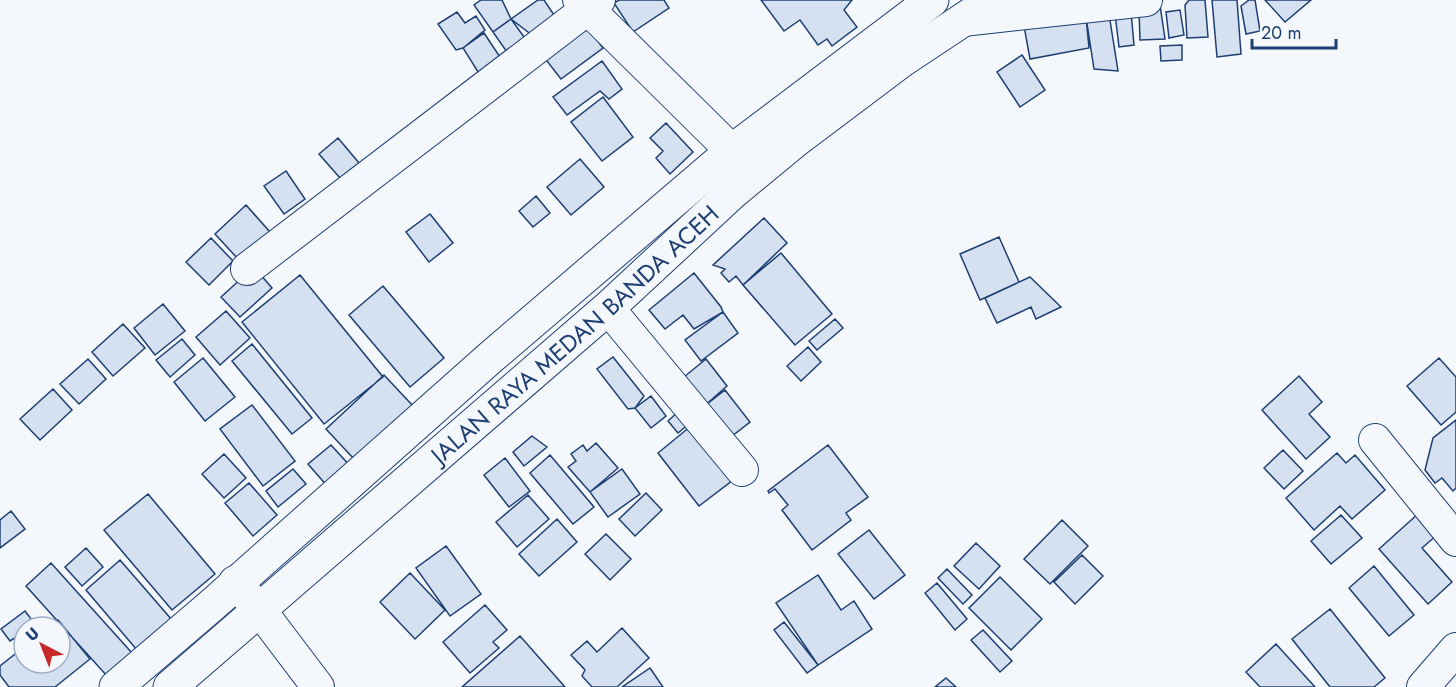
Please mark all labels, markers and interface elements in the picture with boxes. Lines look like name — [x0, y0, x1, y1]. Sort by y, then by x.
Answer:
scale bar — [1252, 12, 1336, 50]
text: 20 m — [1261, 20, 1301, 46]
street label: JALAN RAYA MEDAN BANDA ACEH — [421, 196, 726, 473]
north arrow — [12, 615, 72, 675]
text: U — [20, 622, 44, 647]

